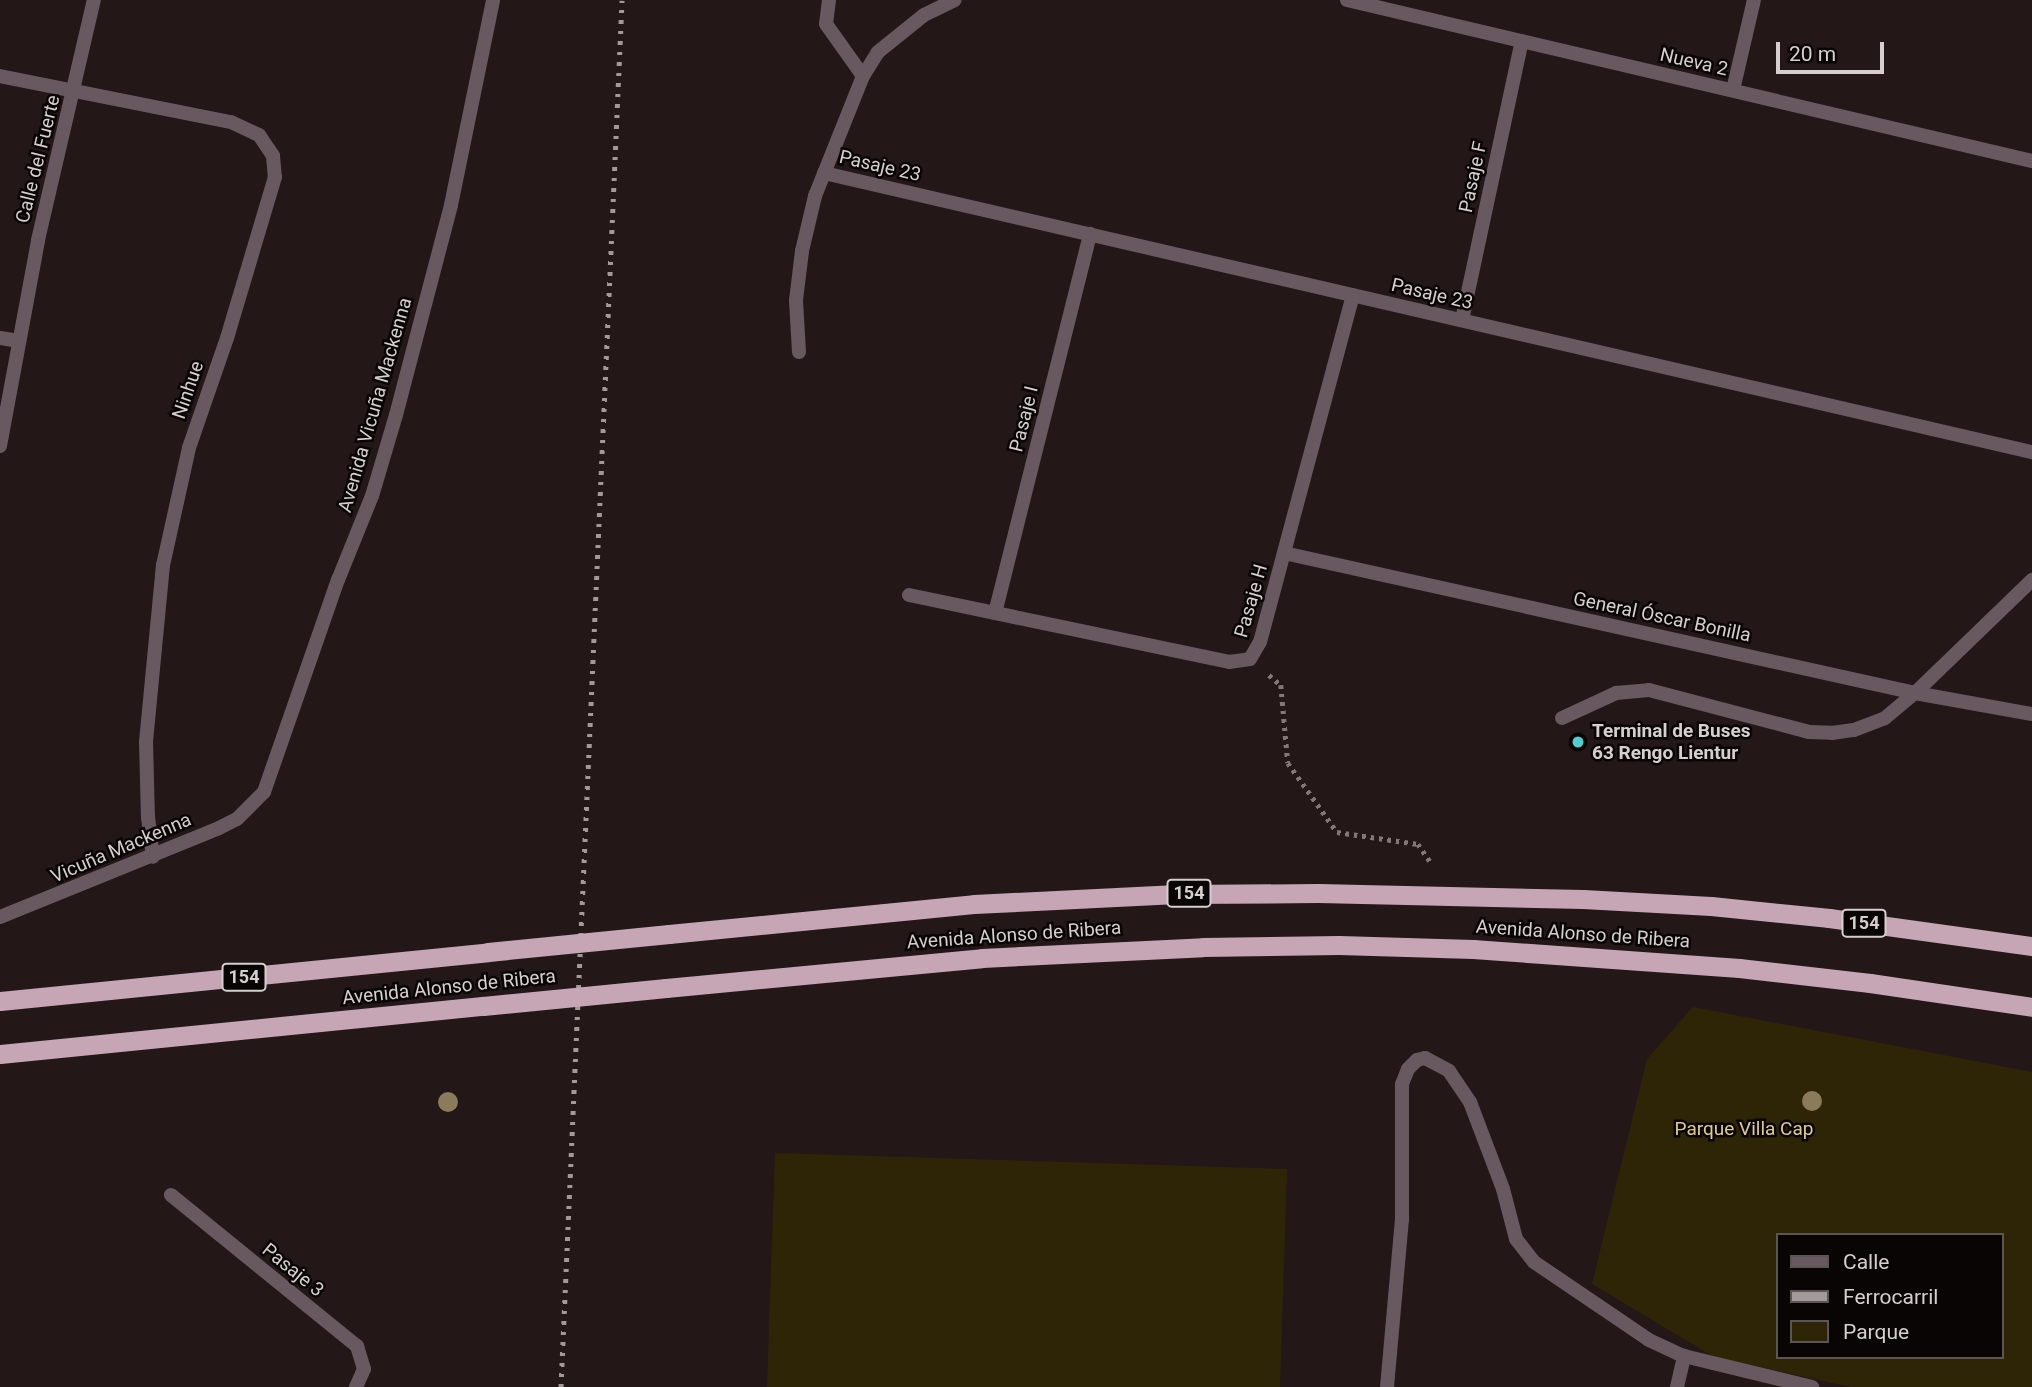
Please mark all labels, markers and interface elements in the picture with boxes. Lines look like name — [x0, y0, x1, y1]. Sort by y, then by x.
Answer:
scale bar — [1780, 28, 1888, 72]
text: 20 m — [1789, 42, 1836, 66]
street label: Nueva 2 — [1658, 43, 1730, 81]
street label: Calle del Fuerte — [11, 93, 65, 225]
street label: Pasaje F — [1454, 139, 1492, 215]
street label: Pasaje 23 — [837, 146, 923, 186]
street label: Pasaje 23 — [1389, 274, 1475, 314]
street label: Avenida Vicuña Mackenna — [333, 295, 417, 515]
street label: Ninhue — [168, 358, 208, 422]
street label: Pasaje I — [1005, 384, 1043, 454]
street label: Pasaje H — [1230, 562, 1272, 640]
street label: General Óscar Bonilla — [1571, 587, 1753, 647]
place label: Terminal de Buses 63 Rengo Lientur — [1592, 720, 1750, 764]
marker: Terminal de Buses 63 Rengo Lientur — [1570, 734, 1586, 750]
street label: Vicuña Mackenna — [47, 808, 195, 888]
road number: 154 — [1166, 878, 1212, 908]
road number: 154 — [1841, 908, 1887, 938]
street label: Avenida Alonso de Ribera — [1475, 915, 1691, 953]
street label: Avenida Alonso de Ribera — [906, 916, 1122, 954]
road number: 154 — [221, 962, 267, 992]
street label: Avenida Alonso de Ribera — [341, 964, 557, 1010]
park label: Parque Villa Cap — [1675, 1118, 1813, 1140]
legend — [1776, 1233, 2004, 1359]
street label: Pasaje 3 — [258, 1238, 328, 1302]
text: Calle — [1843, 1250, 1889, 1274]
text: Ferrocarril — [1843, 1285, 1938, 1309]
text: Parque — [1843, 1320, 1909, 1344]

